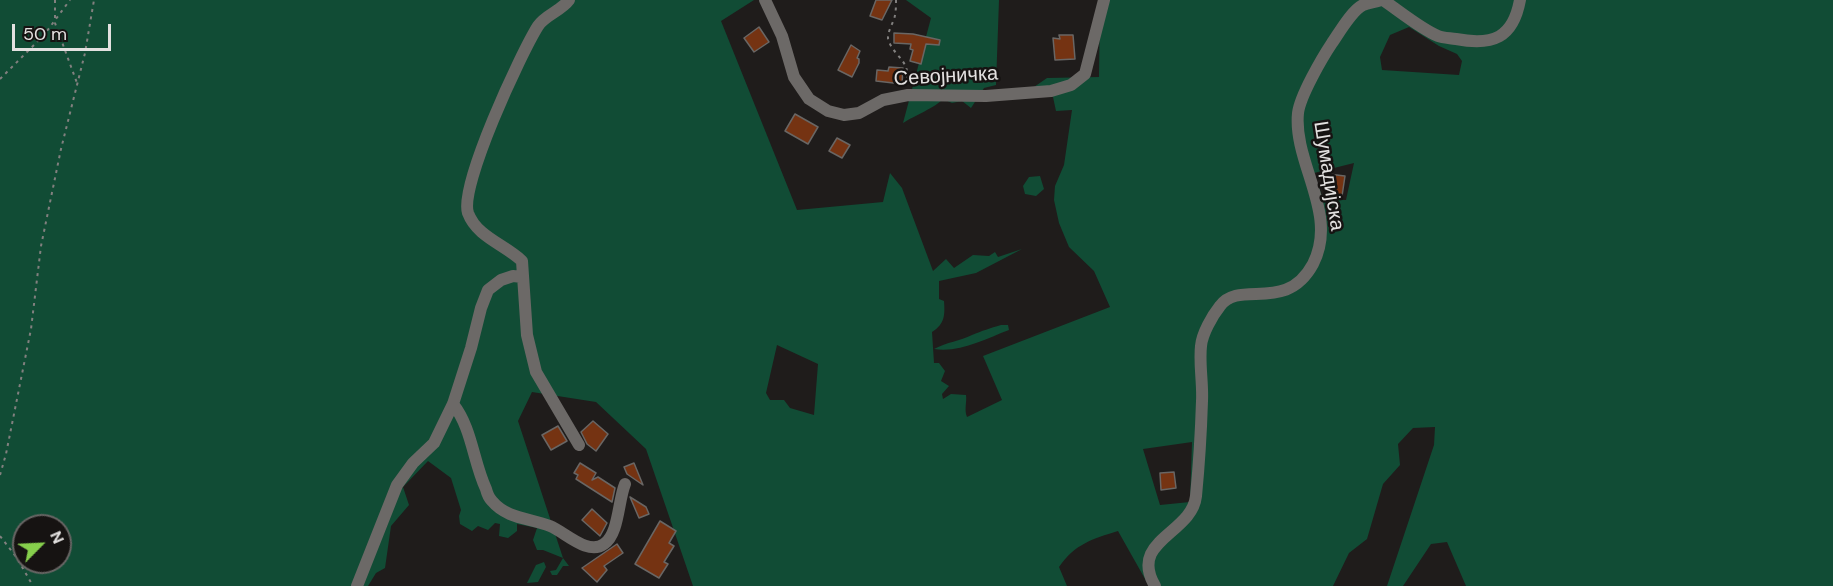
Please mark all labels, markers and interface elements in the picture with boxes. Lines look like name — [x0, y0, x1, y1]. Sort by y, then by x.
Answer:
scale bar — [15, 12, 114, 50]
text: 50 m — [23, 22, 67, 46]
street label: Севојничка — [893, 62, 999, 92]
street label: Шумадијска — [1307, 120, 1349, 232]
north arrow — [12, 514, 72, 574]
text: N — [45, 528, 69, 547]

